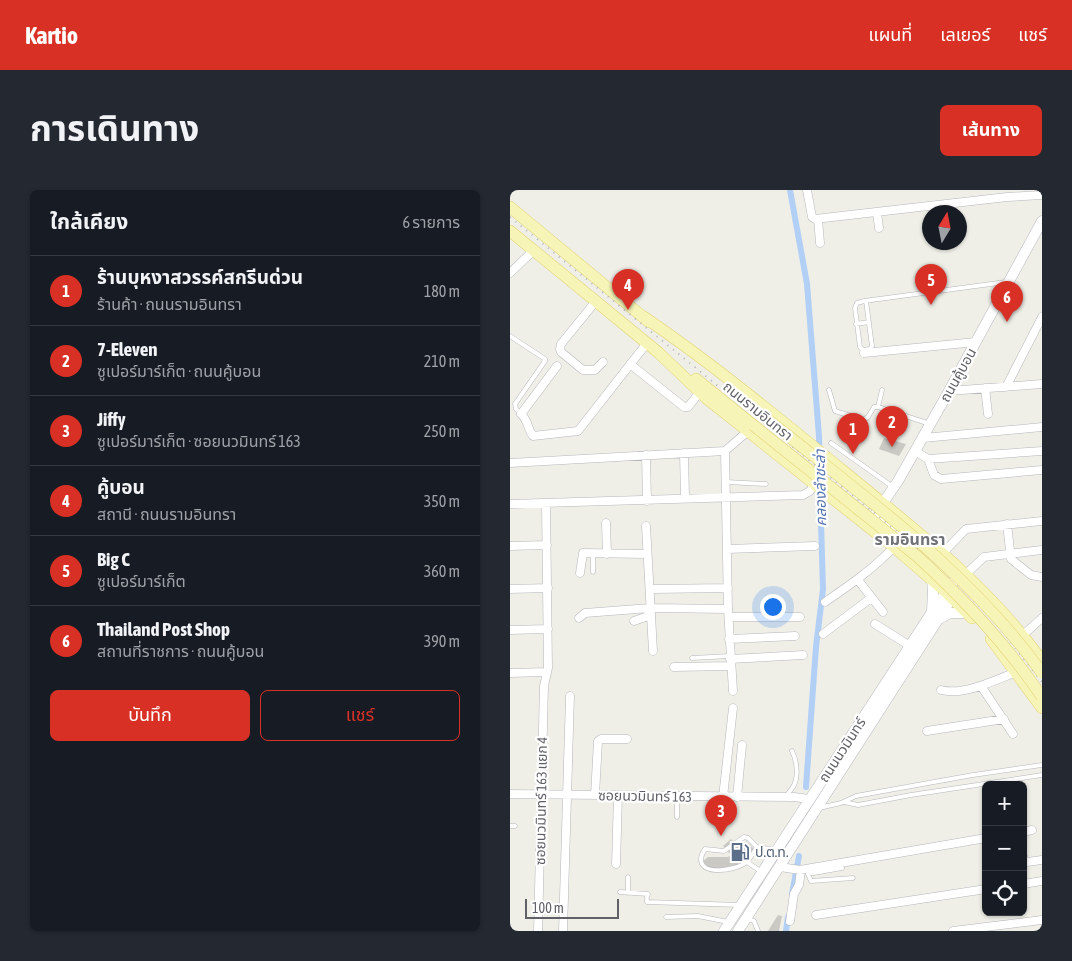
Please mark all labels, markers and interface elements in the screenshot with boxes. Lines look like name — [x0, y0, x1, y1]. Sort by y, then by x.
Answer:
text: Kartio — [25, 22, 78, 49]
text: แผนที่ — [868, 24, 912, 45]
text: เลเยอร์ — [940, 24, 990, 45]
text: แชร์ — [1018, 24, 1047, 45]
button: เส้นทาง — [940, 105, 1042, 156]
text: การเดินทาง — [30, 108, 199, 148]
north arrow — [922, 205, 967, 250]
text: ใกล้เคียง — [50, 209, 128, 233]
text: 6 รายการ — [403, 213, 460, 231]
pin: 5 — [915, 264, 947, 305]
text: ร้านบุหงาสวรรค์สกรีนด่วน — [97, 266, 303, 288]
pin: 4 — [612, 269, 644, 310]
pin: 6 — [991, 281, 1023, 322]
text: 1 — [62, 282, 70, 300]
text: 180 m — [424, 282, 460, 300]
text: ร้านค้า · ถนนรามอินทรา — [97, 295, 242, 313]
text: 7-Eleven — [97, 338, 158, 360]
street label: ถนนคู้บอน — [937, 345, 980, 405]
text: 2 — [62, 352, 70, 370]
text: 210 m — [424, 352, 460, 370]
text: ซูเปอร์มาร์เก็ต · ถนนคู้บอน — [97, 362, 261, 380]
street label: ถนนรามอินทรา — [720, 378, 796, 444]
pin: 2 — [876, 406, 908, 447]
text: Jiffy — [97, 408, 126, 430]
pin: 1 — [837, 413, 869, 454]
text: 3 — [62, 422, 70, 440]
text: 250 m — [424, 422, 460, 440]
text: ซูเปอร์มาร์เก็ต · ซอยนวมินทร์ 163 — [97, 432, 301, 450]
water label: คลองลำชะล่า — [811, 448, 829, 527]
text: คู้บอน — [97, 476, 145, 498]
text: 4 — [62, 492, 70, 510]
text: 350 m — [424, 492, 460, 510]
text: สถานี · ถนนรามอินทรา — [97, 505, 236, 523]
district label: รามอินทรา — [875, 530, 945, 548]
text: Big C — [97, 548, 130, 570]
text: 5 — [62, 562, 70, 580]
text: 360 m — [424, 562, 460, 580]
text: ซูเปอร์มาร์เก็ต — [97, 572, 186, 590]
your location — [760, 594, 786, 620]
text: Thailand Post Shop — [97, 618, 230, 640]
text: 6 — [62, 632, 70, 650]
text: 390 m — [424, 632, 460, 650]
text: สถานที่ราชการ · ถนนคู้บอน — [97, 642, 264, 660]
button: บันทึก — [50, 690, 250, 741]
button: แชร์ — [260, 690, 460, 741]
street label: ถนนนวมินทร์ — [815, 714, 869, 785]
street label: ซอยนวมินทร์ 163 แยก 4 — [532, 736, 550, 865]
map controls — [982, 781, 1027, 916]
button: + — [982, 781, 1027, 826]
street label: ซอยนวมินทร์ 163 — [598, 787, 692, 805]
pin: 3 — [705, 795, 737, 836]
button: − — [982, 826, 1027, 871]
fuel station icon: ป.ต.ท. — [729, 841, 751, 863]
place label: ป.ต.ท. — [755, 844, 788, 860]
button: locate — [982, 871, 1027, 916]
scale bar — [525, 896, 619, 919]
text: 100 m — [532, 900, 564, 916]

